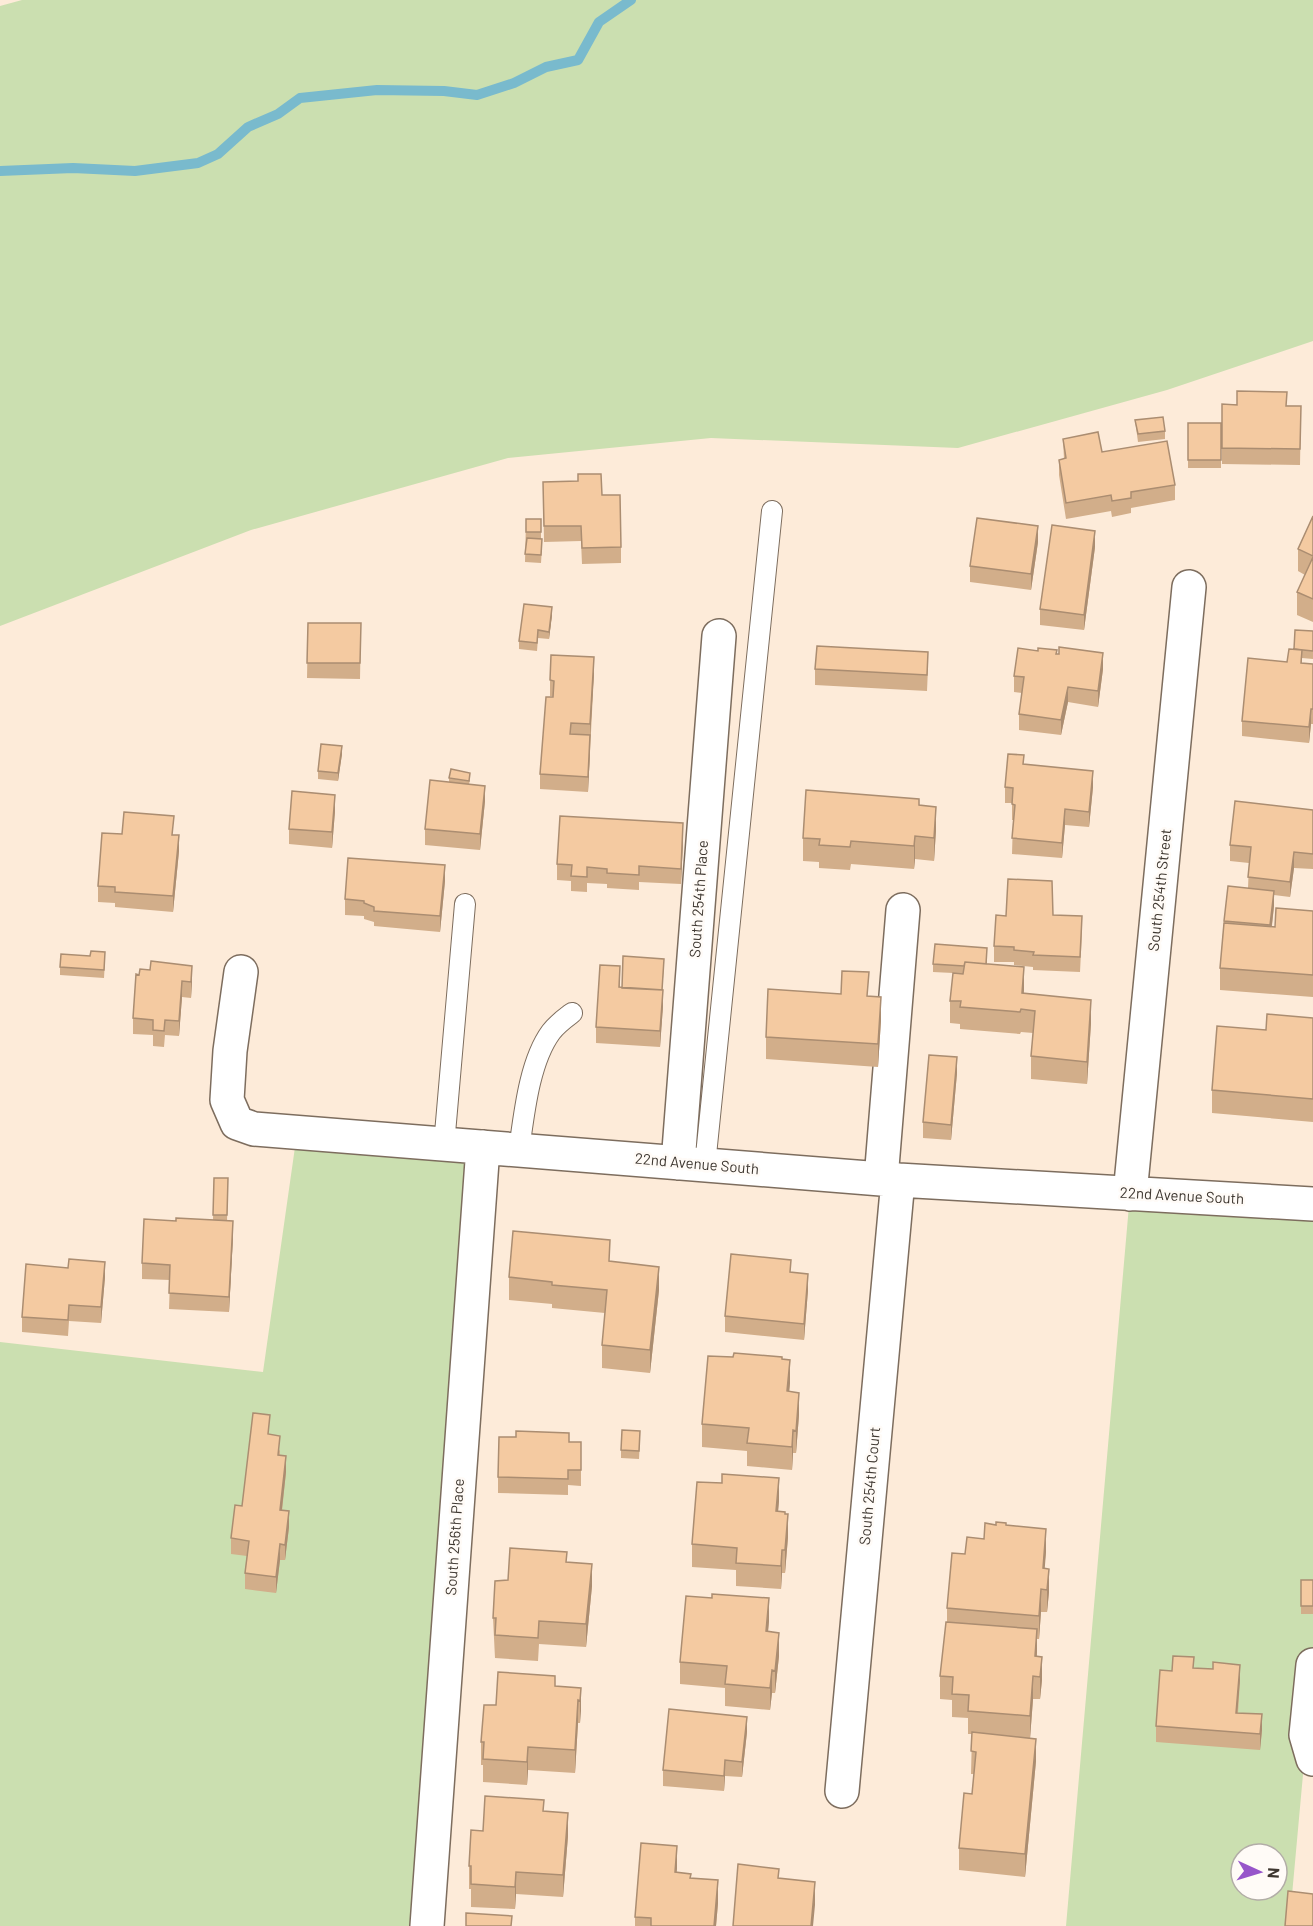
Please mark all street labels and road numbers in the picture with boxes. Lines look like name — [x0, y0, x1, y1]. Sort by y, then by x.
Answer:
street label: South 254th Street — [1144, 828, 1174, 952]
street label: South 254th Place — [685, 840, 711, 958]
street label: 22nd Avenue South — [634, 1149, 760, 1177]
street label: 22nd Avenue South — [1119, 1183, 1245, 1207]
street label: South 254th Court — [855, 1426, 883, 1546]
street label: South 256th Place — [441, 1478, 467, 1596]

